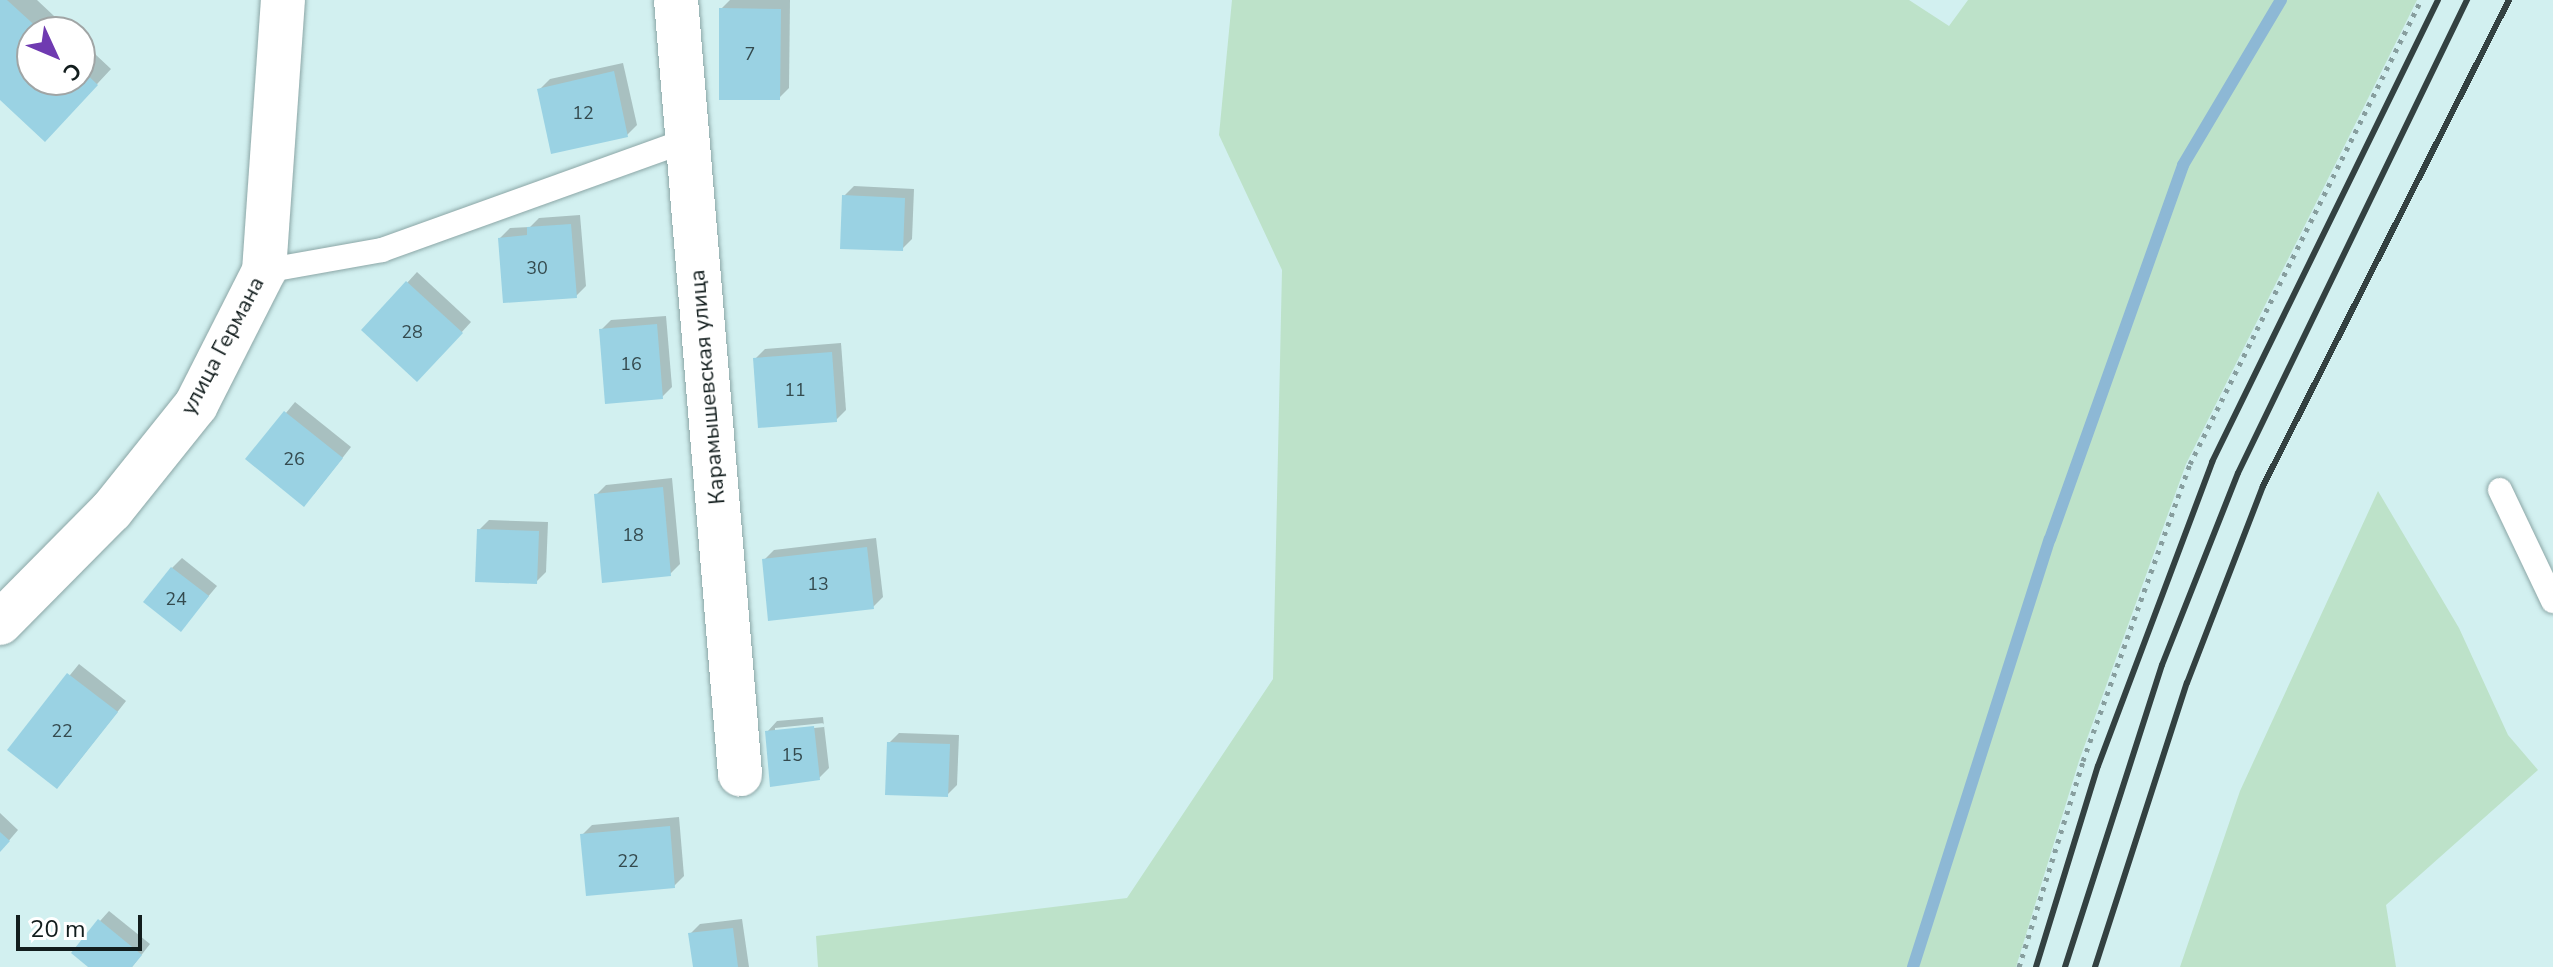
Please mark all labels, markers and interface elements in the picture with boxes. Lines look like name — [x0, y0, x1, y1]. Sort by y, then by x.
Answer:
north arrow — [16, 16, 96, 96]
house number: 7 — [745, 43, 755, 65]
text: С — [56, 55, 88, 87]
house number: 12 — [572, 102, 594, 124]
house number: 30 — [526, 257, 548, 279]
street label: Карамышевская улица — [685, 268, 731, 506]
street label: улица Германа — [176, 273, 270, 419]
house number: 28 — [401, 321, 423, 343]
house number: 16 — [620, 353, 642, 375]
house number: 11 — [784, 379, 806, 401]
house number: 26 — [283, 448, 305, 470]
house number: 18 — [622, 524, 644, 546]
house number: 13 — [807, 573, 829, 595]
house number: 24 — [165, 588, 187, 610]
house number: 22 — [51, 720, 73, 742]
house number: 15 — [781, 744, 803, 766]
house number: 22 — [617, 850, 639, 872]
scale bar — [20, 899, 146, 949]
text: 20 m — [30, 913, 86, 945]

